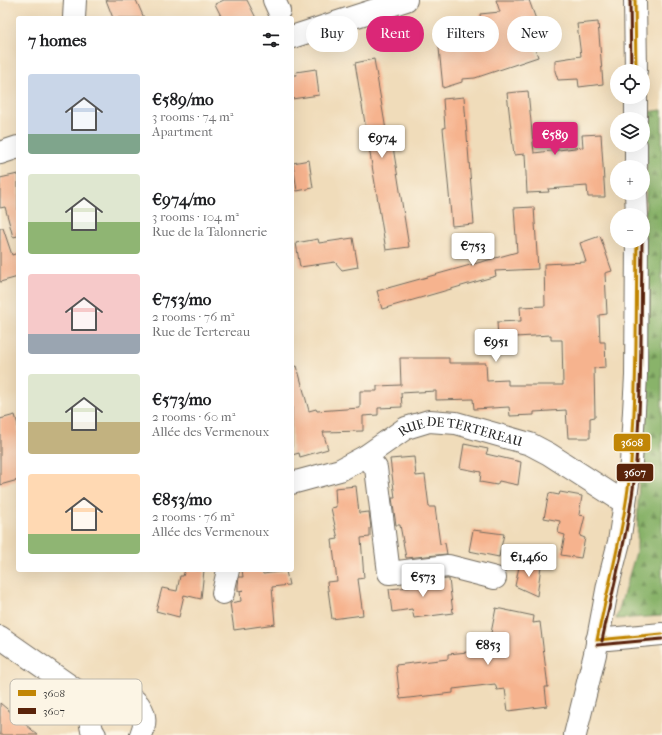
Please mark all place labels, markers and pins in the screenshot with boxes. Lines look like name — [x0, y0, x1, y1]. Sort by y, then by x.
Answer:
pin: €589 — [531, 122, 579, 156]
pin: €974 — [358, 125, 406, 159]
pin: €753 — [449, 233, 497, 267]
pin: €951 — [472, 329, 520, 363]
pin: €1,460 — [496, 544, 562, 578]
pin: €573 — [399, 564, 447, 598]
pin: €853 — [464, 632, 512, 666]

